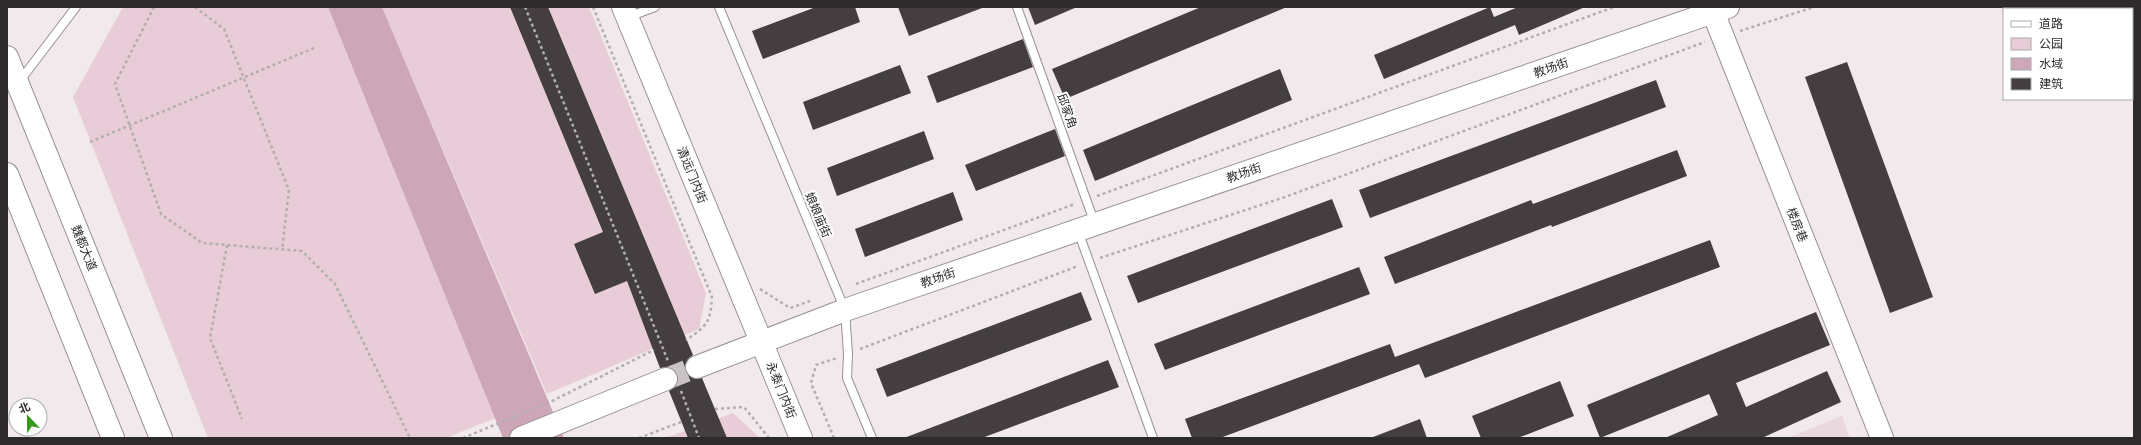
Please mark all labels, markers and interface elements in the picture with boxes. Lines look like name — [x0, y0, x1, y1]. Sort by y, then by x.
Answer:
legend — [2003, 8, 2133, 100]
text: 道路 — [2039, 17, 2063, 31]
text: 公园 — [2039, 37, 2063, 51]
street label: 教场街 — [1532, 56, 1570, 80]
text: 水域 — [2039, 57, 2063, 71]
text: 建筑 — [2039, 77, 2063, 91]
street label: 邱家角 — [1054, 92, 1080, 130]
street label: 清远门内街 — [674, 145, 710, 205]
street label: 教场街 — [1225, 161, 1263, 185]
street label: 娘娘庙街 — [802, 190, 834, 240]
street label: 楼房巷 — [1784, 206, 1810, 244]
street label: 魏都大道 — [69, 223, 99, 273]
street label: 教场街 — [919, 266, 957, 290]
street label: 永泰门内街 — [763, 360, 799, 420]
north arrow — [8, 397, 48, 437]
text: 北 — [17, 400, 32, 415]

